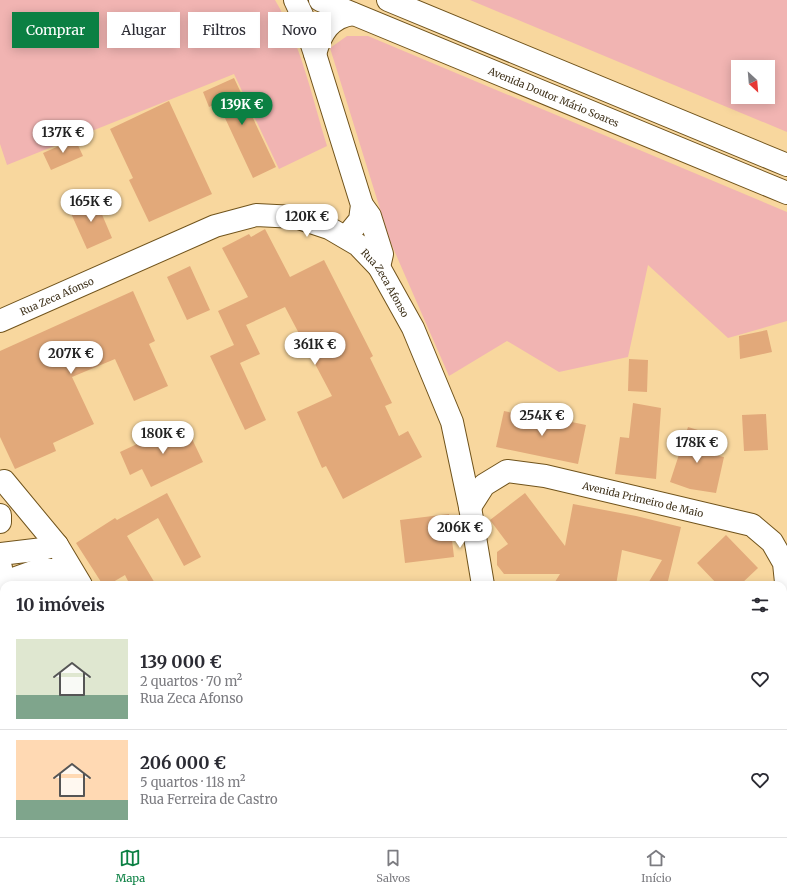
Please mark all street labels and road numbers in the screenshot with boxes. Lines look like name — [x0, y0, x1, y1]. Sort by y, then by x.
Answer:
street label: Avenida Doutor Mário Soares — [486, 63, 621, 129]
street label: Rua Zeca Afonso — [358, 246, 412, 320]
street label: Rua Zeca Afonso — [18, 274, 96, 318]
street label: Avenida Primeiro de Maio — [580, 478, 705, 520]

